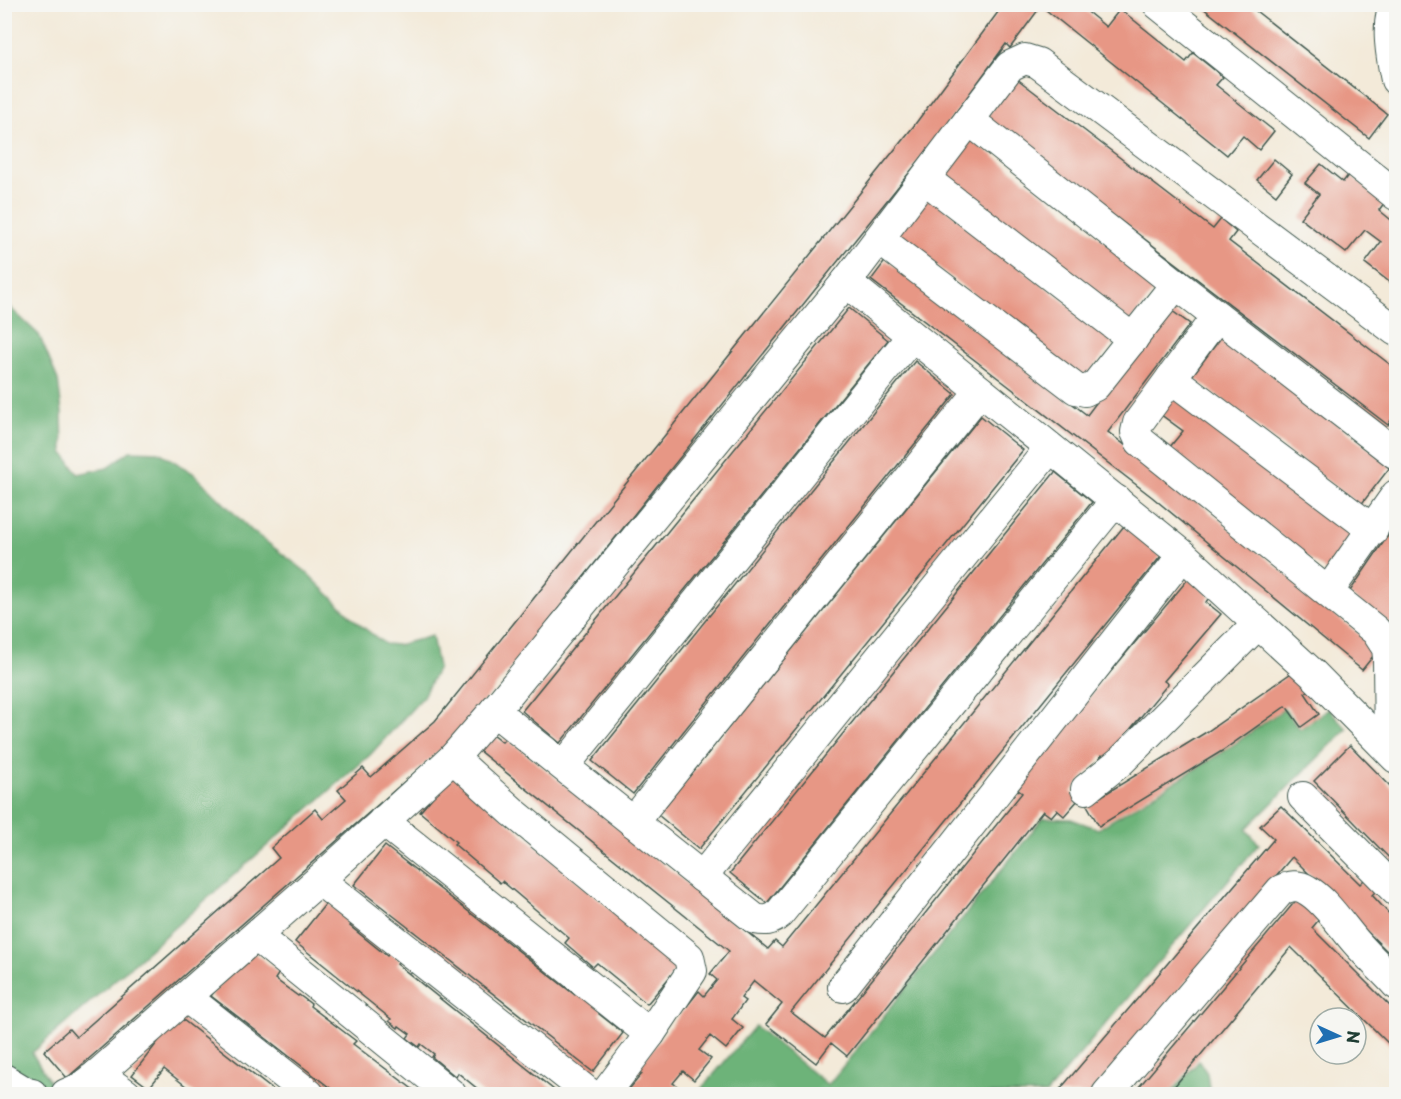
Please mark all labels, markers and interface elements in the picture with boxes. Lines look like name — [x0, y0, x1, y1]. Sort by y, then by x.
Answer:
north arrow — [1308, 1006, 1368, 1066]
text: N — [1342, 1030, 1366, 1044]

